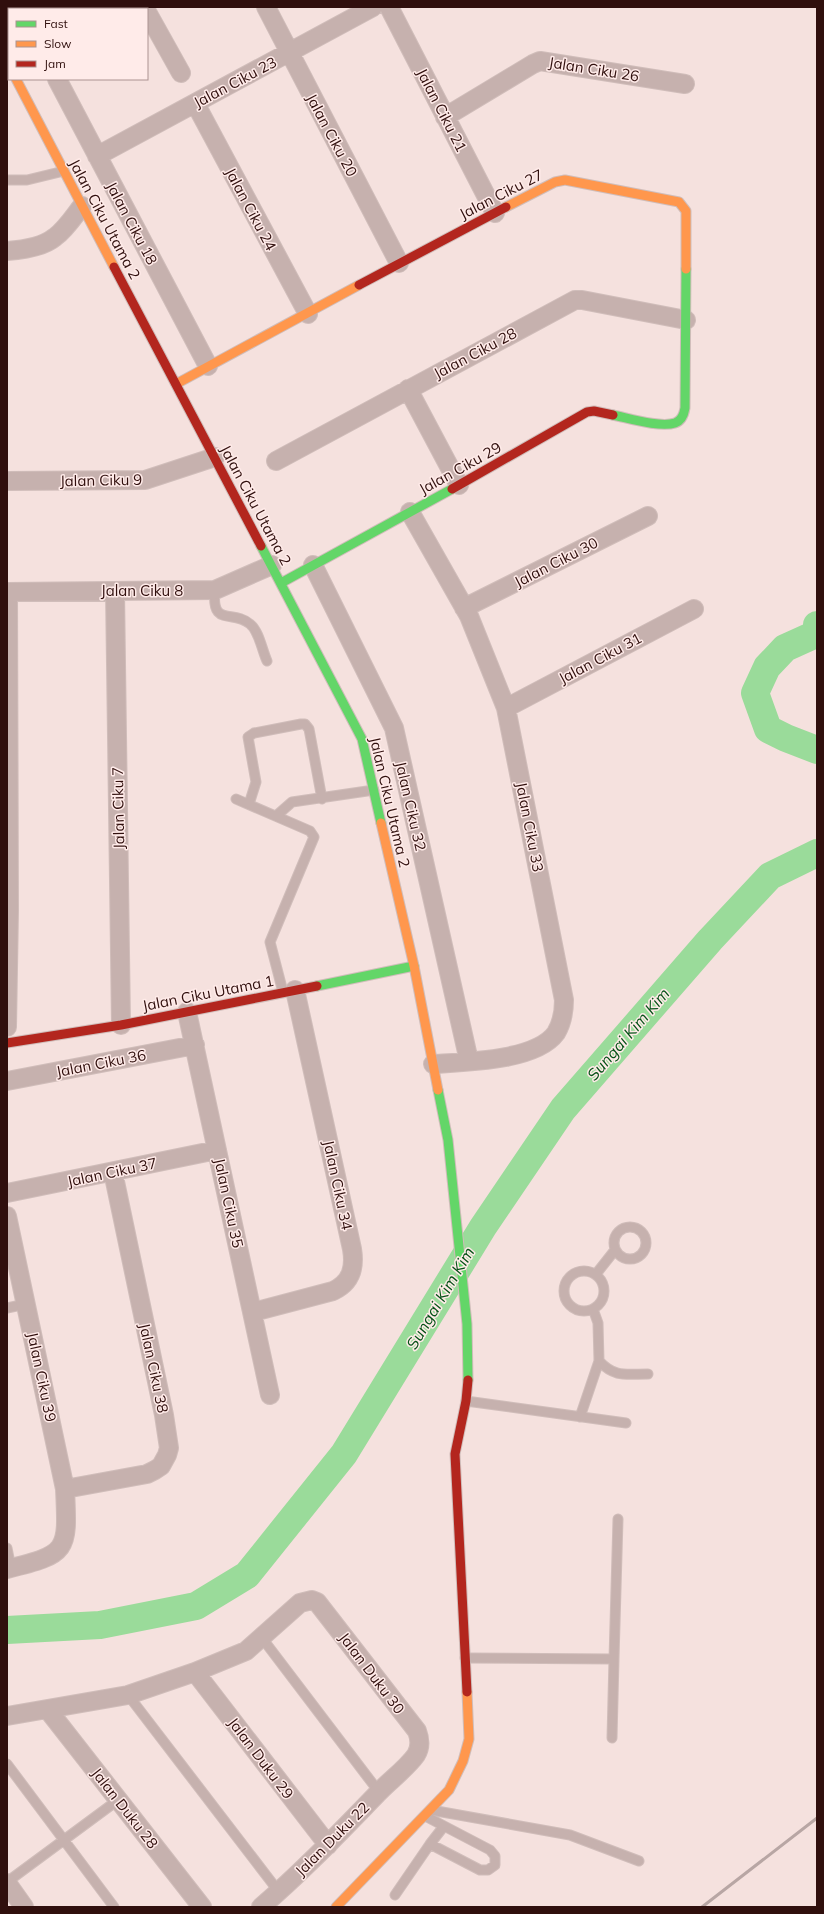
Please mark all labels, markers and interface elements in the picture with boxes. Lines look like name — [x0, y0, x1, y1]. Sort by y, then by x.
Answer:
legend — [8, 8, 148, 80]
text: Fast — [44, 16, 68, 31]
text: Slow — [44, 36, 72, 51]
street label: Jalan Ciku 23 — [190, 52, 280, 112]
street label: Jalan Ciku 26 — [547, 52, 641, 86]
text: Jam — [44, 56, 66, 71]
street label: Jalan Ciku 21 — [413, 65, 471, 155]
street label: Jalan Ciku 20 — [302, 90, 362, 180]
street label: Jalan Ciku Utama 2 — [65, 156, 145, 282]
street label: Jalan Ciku 24 — [221, 164, 281, 254]
street label: Jalan Ciku 27 — [456, 165, 546, 223]
street label: Jalan Ciku 18 — [102, 178, 162, 268]
street label: Jalan Ciku 28 — [430, 323, 520, 383]
street label: Jalan Ciku 29 — [415, 438, 505, 498]
street label: Jalan Ciku Utama 2 — [216, 442, 296, 568]
street label: Jalan Ciku 9 — [60, 470, 142, 490]
street label: Jalan Ciku 30 — [511, 533, 601, 591]
street label: Jalan Ciku 8 — [101, 581, 183, 600]
street label: Jalan Ciku 31 — [555, 628, 645, 688]
street label: Jalan Ciku Utama 2 — [366, 735, 414, 869]
street label: Jalan Ciku 32 — [391, 759, 431, 853]
street label: Jalan Ciku 7 — [108, 767, 128, 849]
street label: Jalan Ciku 33 — [512, 780, 548, 874]
street label: Jalan Ciku Utama 1 — [141, 971, 275, 1015]
water label: Sungai Kim Kim — [582, 984, 674, 1084]
street label: Jalan Ciku 36 — [54, 1045, 148, 1081]
street label: Jalan Ciku 34 — [319, 1138, 357, 1232]
street label: Jalan Ciku 37 — [65, 1153, 159, 1191]
street label: Jalan Ciku 35 — [210, 1156, 248, 1250]
water label: Sungai Kim Kim — [402, 1243, 478, 1353]
street label: Jalan Ciku 38 — [135, 1321, 173, 1415]
street label: Jalan Ciku 39 — [23, 1330, 61, 1424]
street label: Jalan Duku 30 — [335, 1628, 409, 1718]
street label: Jalan Duku 29 — [224, 1713, 298, 1803]
street label: Jalan Duku 28 — [88, 1764, 162, 1852]
street label: Jalan Duku 22 — [291, 1798, 373, 1880]

